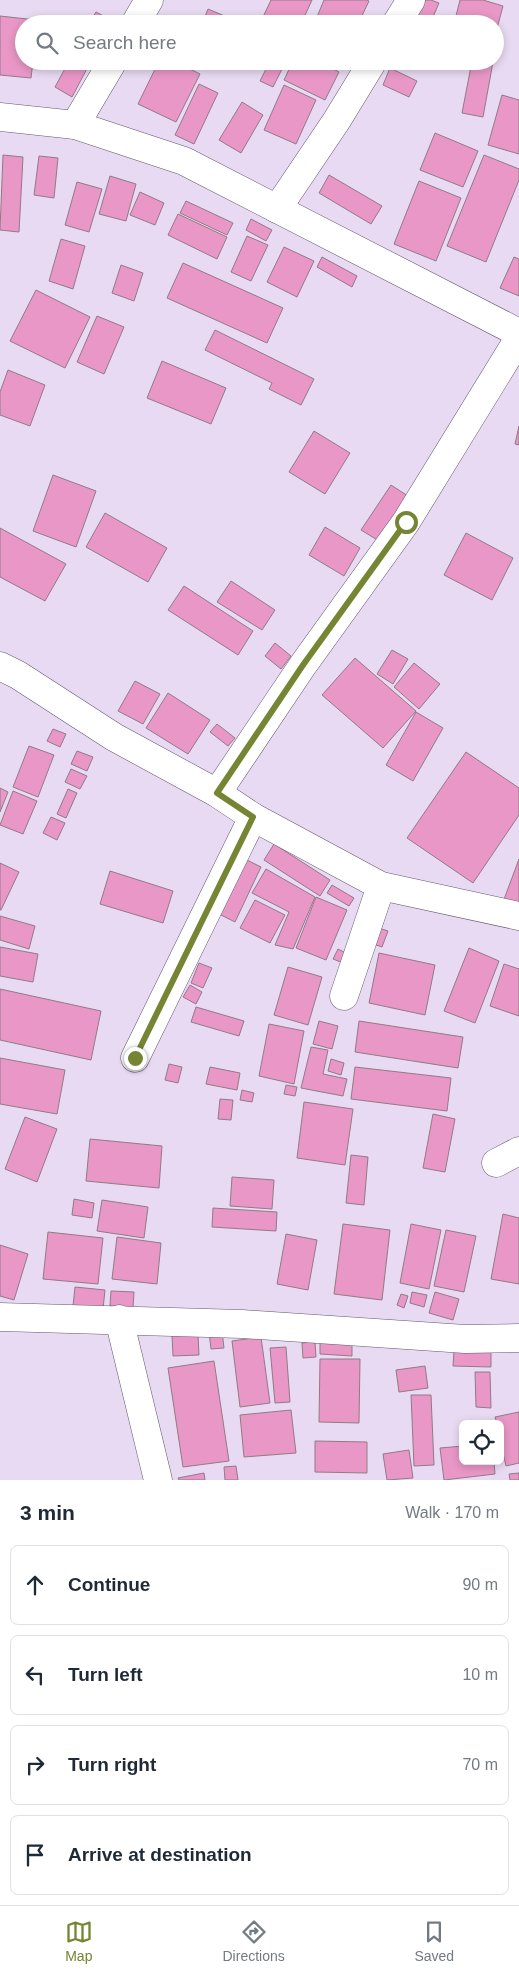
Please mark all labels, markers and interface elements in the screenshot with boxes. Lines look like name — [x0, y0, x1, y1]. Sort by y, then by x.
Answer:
search box — [15, 15, 504, 70]
icon: search — [33, 29, 61, 57]
text: Search here — [73, 32, 177, 53]
route start — [395, 511, 418, 534]
route end — [124, 1047, 147, 1070]
map controls — [459, 1420, 504, 1465]
button: locate — [459, 1420, 504, 1465]
text: 3 min — [20, 1501, 75, 1524]
text: Walk · 170 m — [405, 1504, 499, 1521]
icon: ahead — [21, 1571, 49, 1599]
text: Continue — [68, 1574, 150, 1595]
text: 90 m — [462, 1576, 498, 1593]
icon: left — [21, 1661, 49, 1689]
text: Turn left — [68, 1664, 143, 1685]
text: 10 m — [462, 1666, 498, 1683]
icon: right — [21, 1751, 49, 1779]
text: Turn right — [68, 1754, 156, 1775]
text: 70 m — [462, 1756, 498, 1773]
icon: arrive — [21, 1841, 49, 1869]
text: Arrive at destination — [68, 1844, 252, 1865]
tab: Map — [65, 1918, 93, 1964]
tab: Directions — [223, 1918, 285, 1964]
tab: Saved — [414, 1918, 454, 1964]

